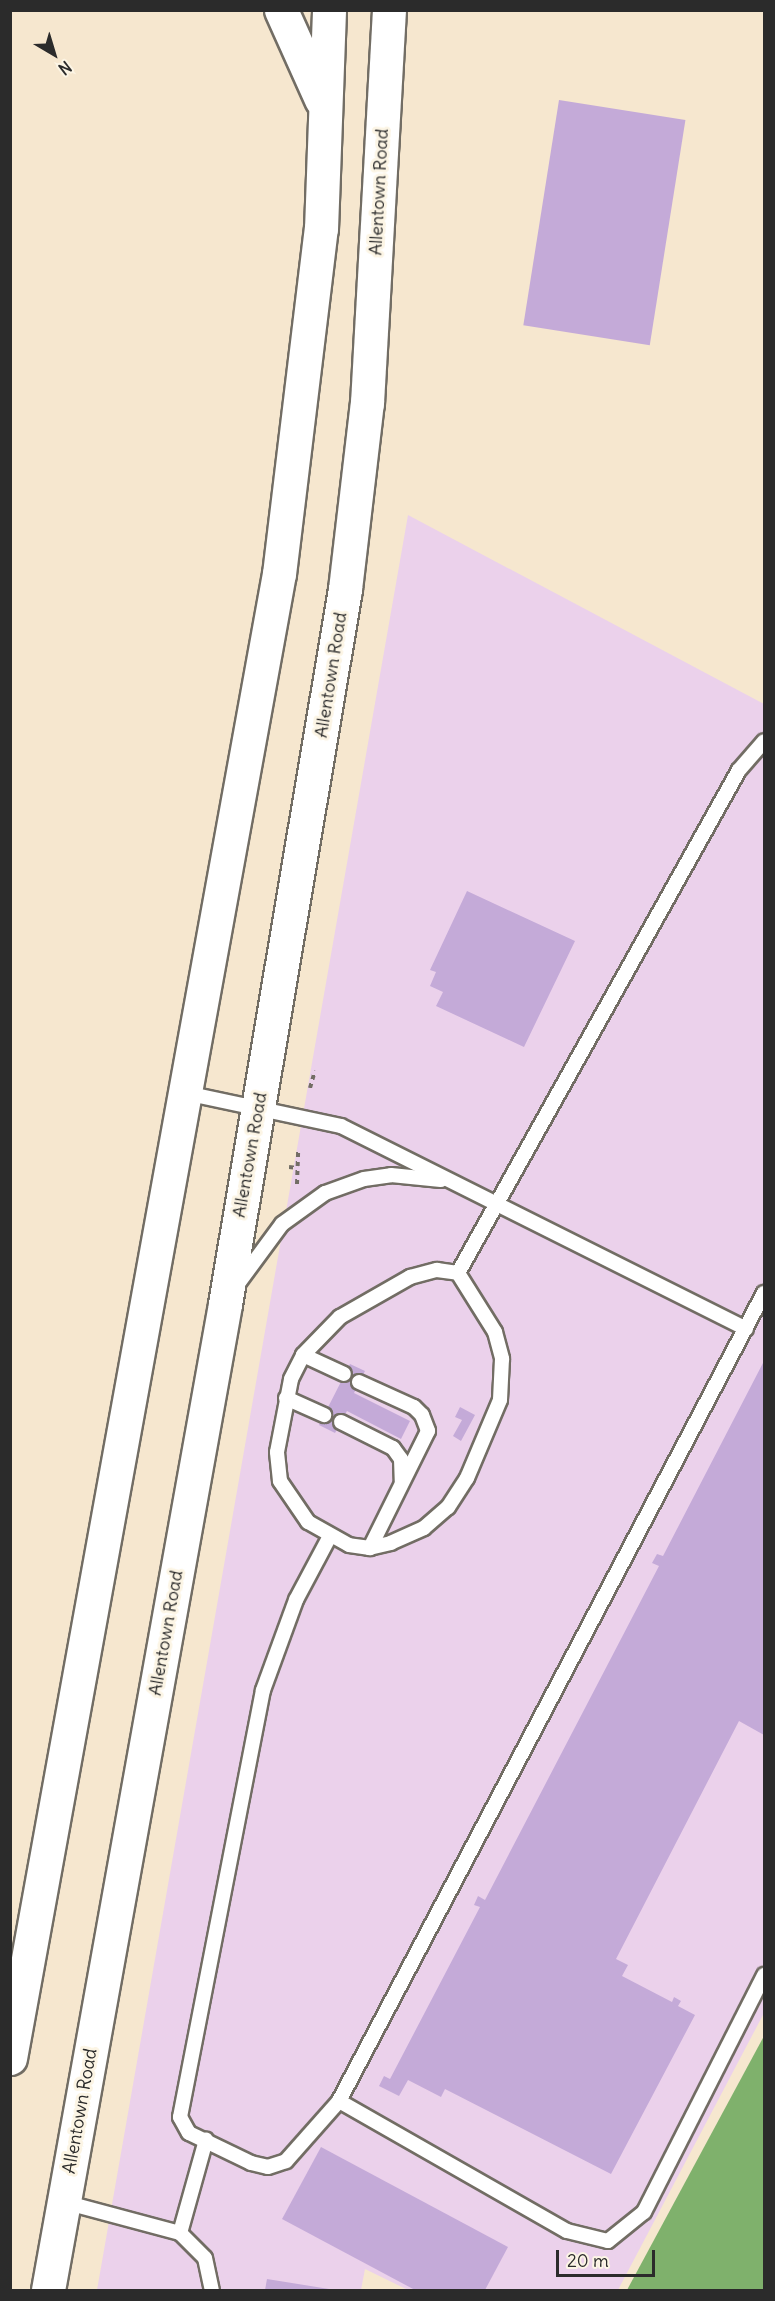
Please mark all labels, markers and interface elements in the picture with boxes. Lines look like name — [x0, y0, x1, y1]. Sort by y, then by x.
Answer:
north arrow — [24, 24, 84, 84]
text: N — [55, 57, 76, 79]
street label: Allentown Road — [365, 128, 393, 256]
street label: Allentown Road — [310, 611, 352, 739]
street label: Allentown Road — [228, 1091, 272, 1219]
street label: Allentown Road — [144, 1569, 188, 1697]
street label: Allentown Road — [58, 2047, 102, 2175]
scale bar — [559, 2238, 658, 2276]
text: 20 m — [567, 2249, 609, 2272]

